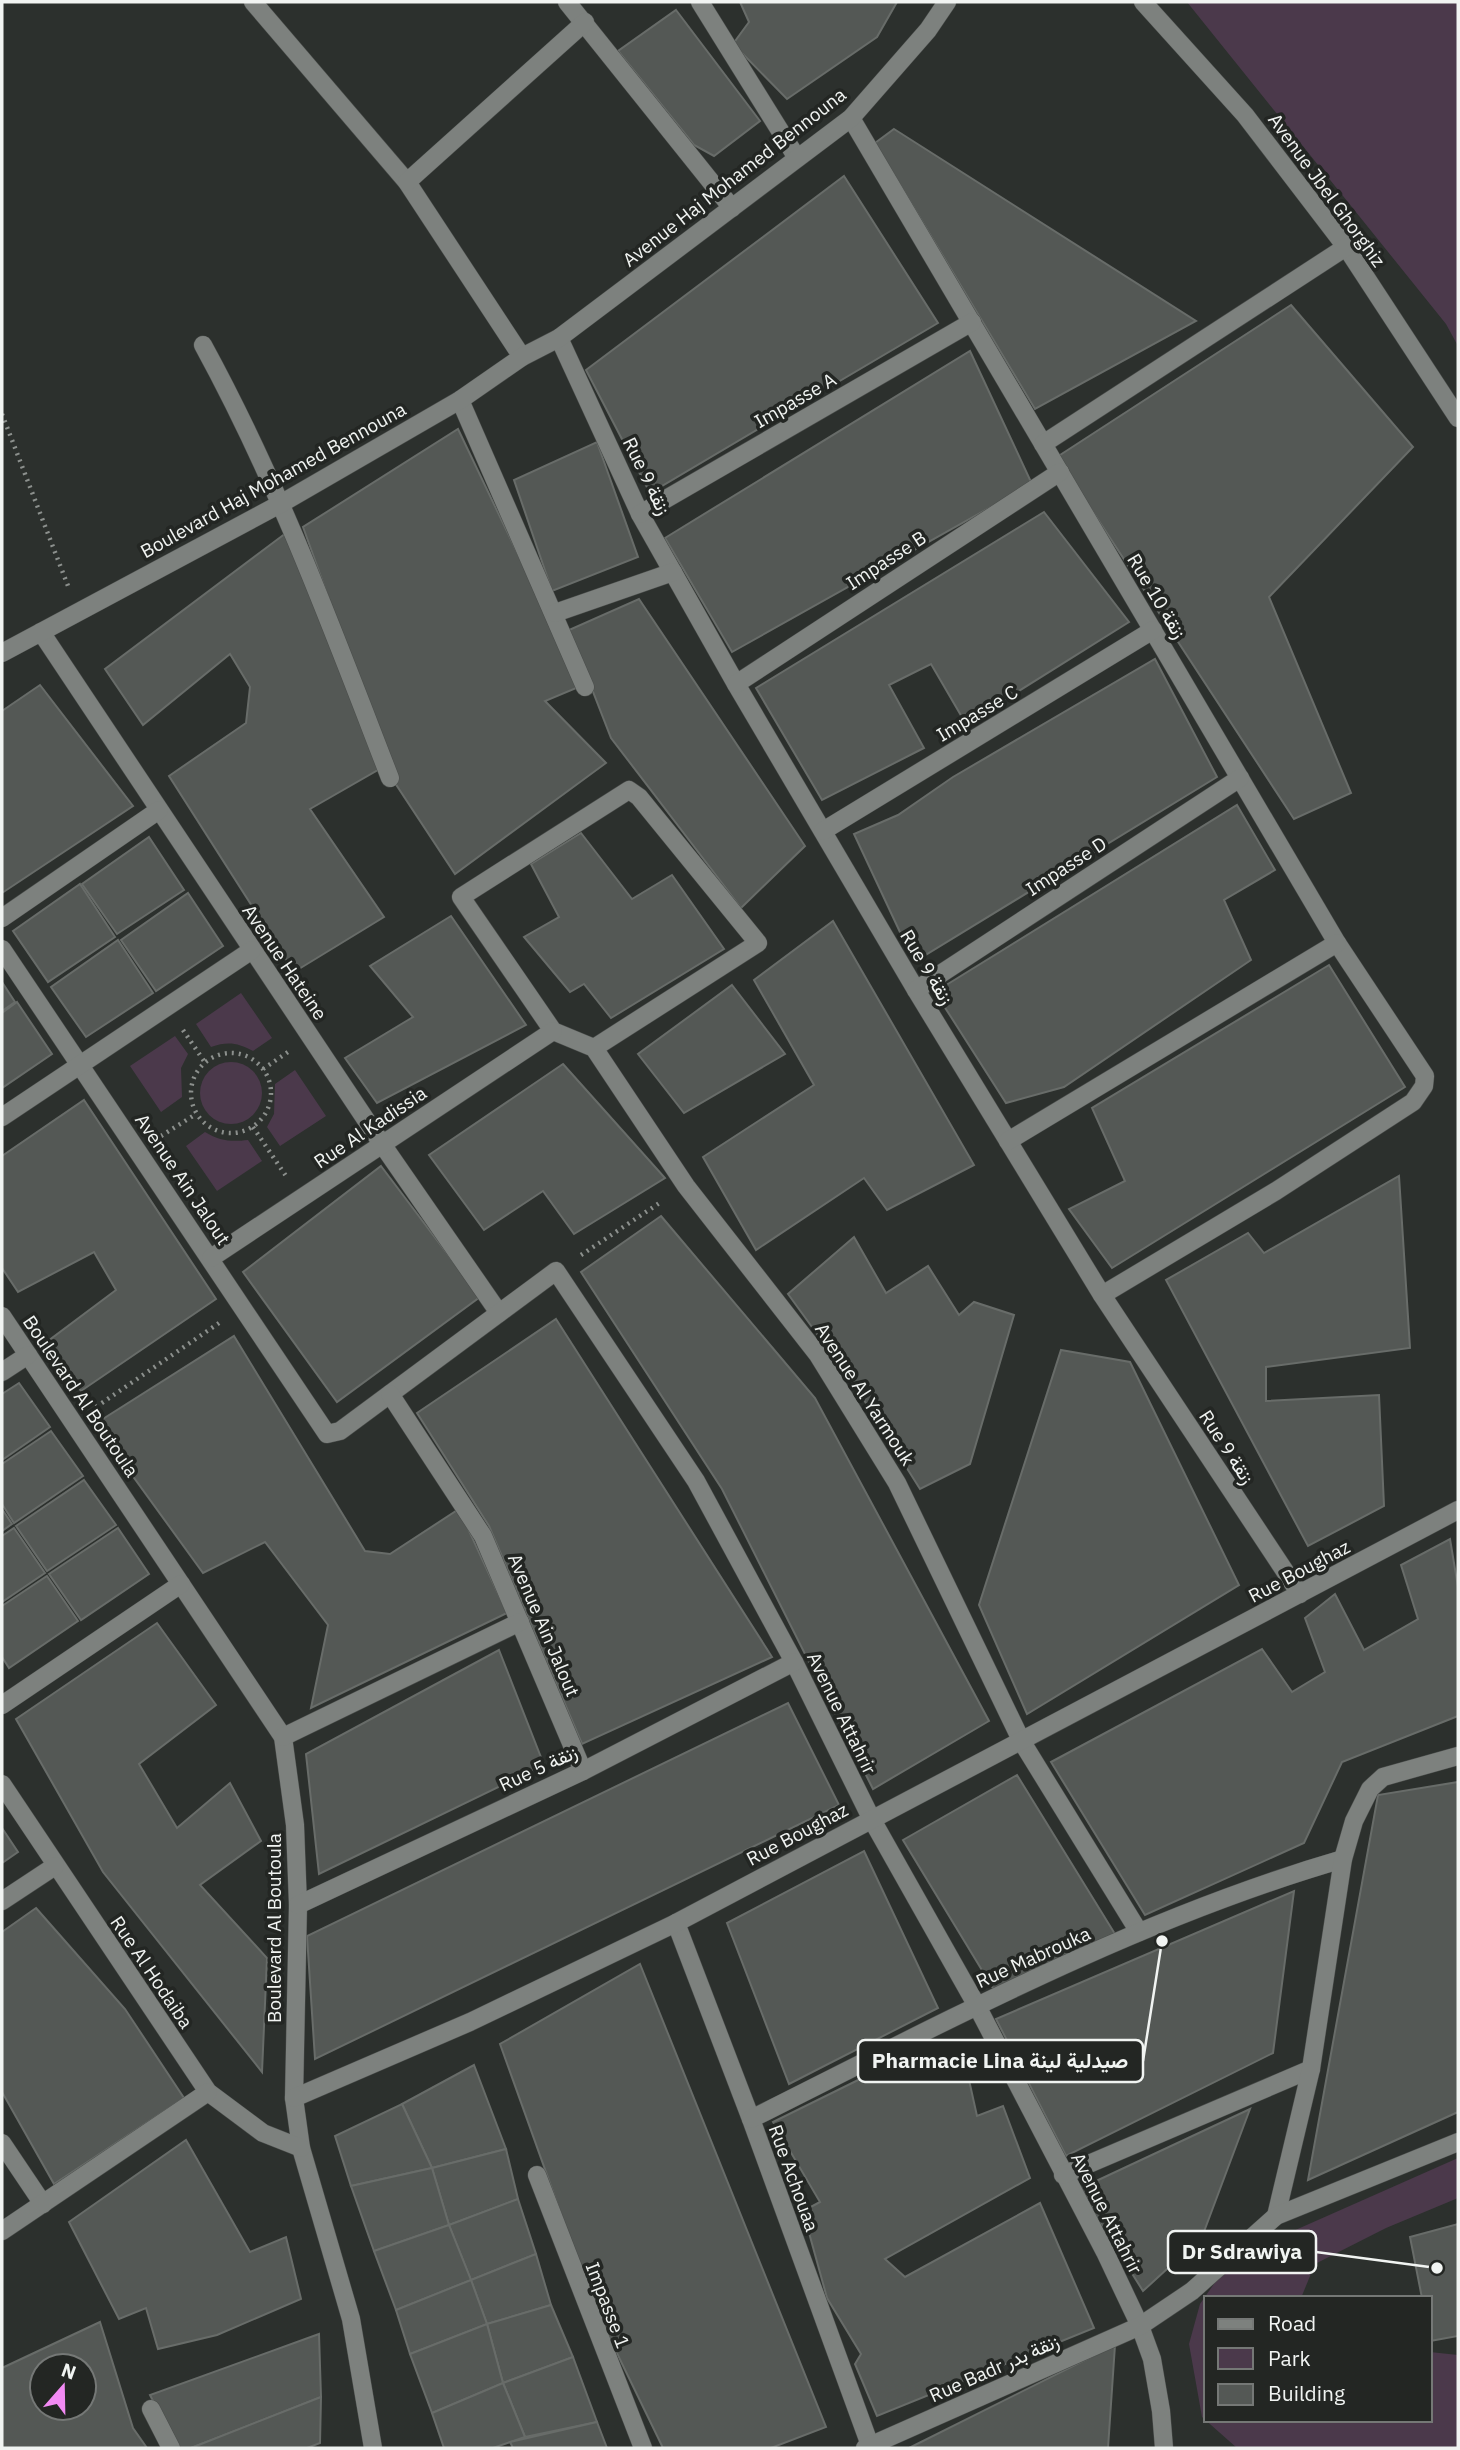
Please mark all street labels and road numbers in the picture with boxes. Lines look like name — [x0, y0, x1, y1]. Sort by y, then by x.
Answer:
street label: Avenue Haj Mohamed Bennouna — [617, 82, 851, 272]
street label: Avenue Jbel Ghorghiz — [1263, 108, 1391, 272]
street label: Impasse A — [750, 367, 840, 433]
street label: Boulevard Haj Mohamed Bennouna — [136, 397, 410, 563]
street label: Rue 9 زنقة — [618, 433, 676, 519]
street label: Impasse B — [841, 525, 931, 595]
street label: Rue 10 زنقة — [1122, 549, 1192, 643]
street label: Impasse C — [932, 679, 1022, 747]
street label: Impasse D — [1021, 831, 1111, 901]
street label: Avenue Hateine — [237, 900, 333, 1024]
street label: Rue 9 زنقة — [895, 925, 959, 1009]
street label: Rue Al Kadissia — [309, 1081, 431, 1173]
street label: Avenue Ain Jalout — [130, 1109, 236, 1249]
street label: Boulevard Al Boutoula — [18, 1311, 144, 1481]
street label: Avenue Al Yarmouk — [810, 1318, 920, 1470]
street label: Rue 9 زنقة — [1194, 1405, 1260, 1489]
street label: Rue Boughaz — [1244, 1534, 1354, 1608]
street label: Avenue Ain Jalout — [503, 1550, 585, 1700]
street label: Avenue Attahrir — [802, 1648, 882, 1778]
street label: Rue 5 زنقة — [495, 1739, 581, 1797]
street label: Rue Boughaz — [742, 1797, 852, 1871]
street label: Boulevard Al Boutoula — [262, 1833, 286, 2023]
street label: Rue Al Hodaiba — [105, 1911, 199, 2033]
street label: Rue Mabrouka — [972, 1921, 1094, 1993]
street label: Rue Achouaa — [764, 2121, 824, 2235]
street label: Avenue Attahrir — [1066, 2148, 1148, 2278]
street label: Impasse 1 — [581, 2259, 635, 2351]
street label: Rue Badr زنقة بدر — [925, 2329, 1063, 2407]

